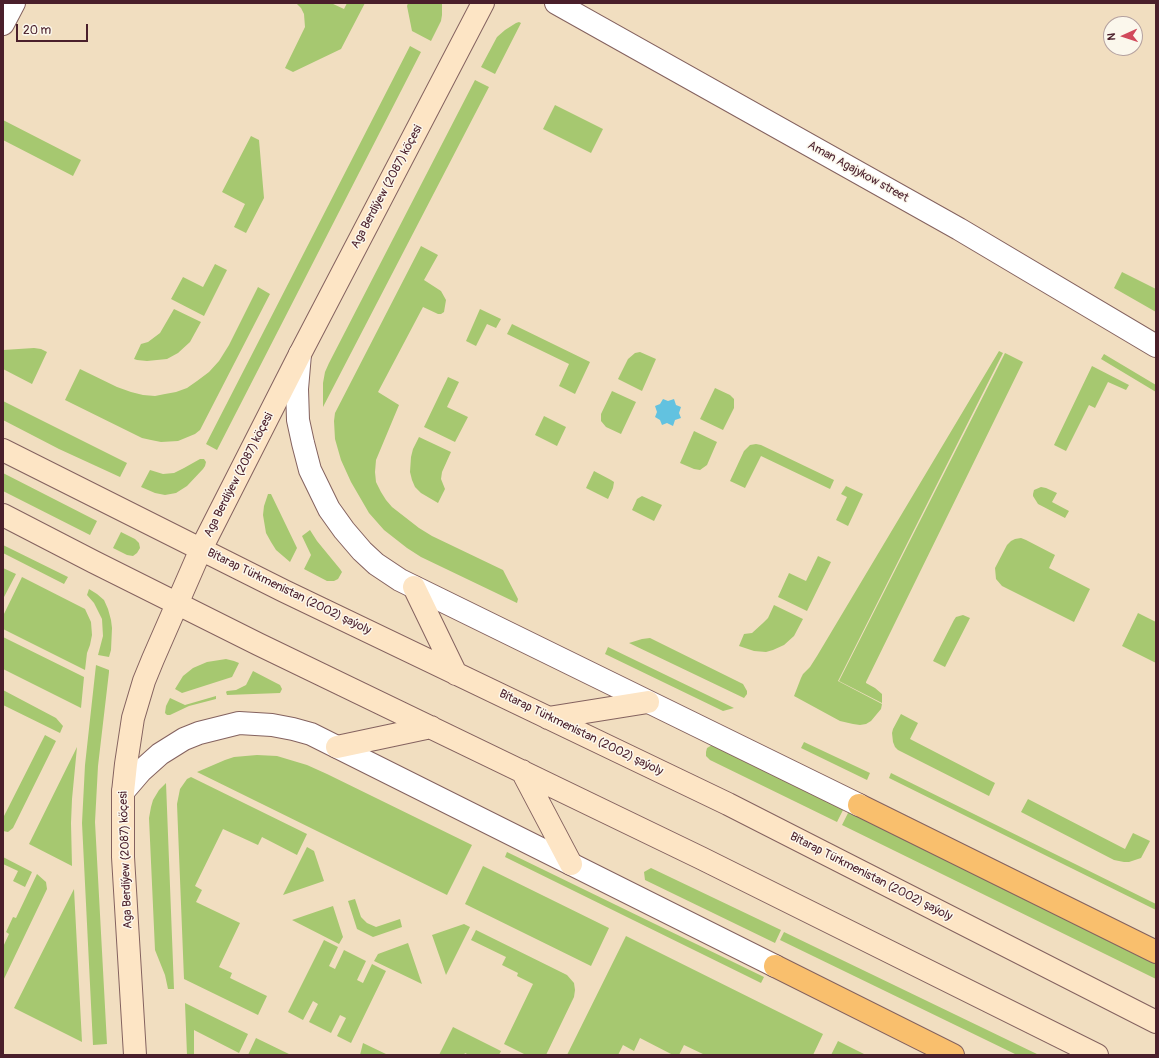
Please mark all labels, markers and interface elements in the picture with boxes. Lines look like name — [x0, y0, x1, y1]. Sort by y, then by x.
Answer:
scale bar — [18, 16, 90, 42]
north arrow — [1103, 16, 1143, 56]
text: 20 m — [23, 23, 51, 38]
text: N — [1105, 33, 1118, 41]
street label: Aga Berdiýew (2087) köçesi — [348, 123, 426, 251]
street label: Aman Agajykow street — [805, 138, 911, 206]
street label: Aga Berdiýew (2087) köçesi — [201, 410, 277, 540]
street label: Bitarap Türkmenistan (2002) şaýoly — [205, 546, 373, 638]
street label: Bitarap Türkmenistan (2002) şaýoly — [497, 687, 665, 779]
street label: Aga Berdiýew (2087) köçesi — [116, 791, 136, 929]
street label: Bitarap Türkmenistan (2002) şaýoly — [787, 830, 955, 924]

